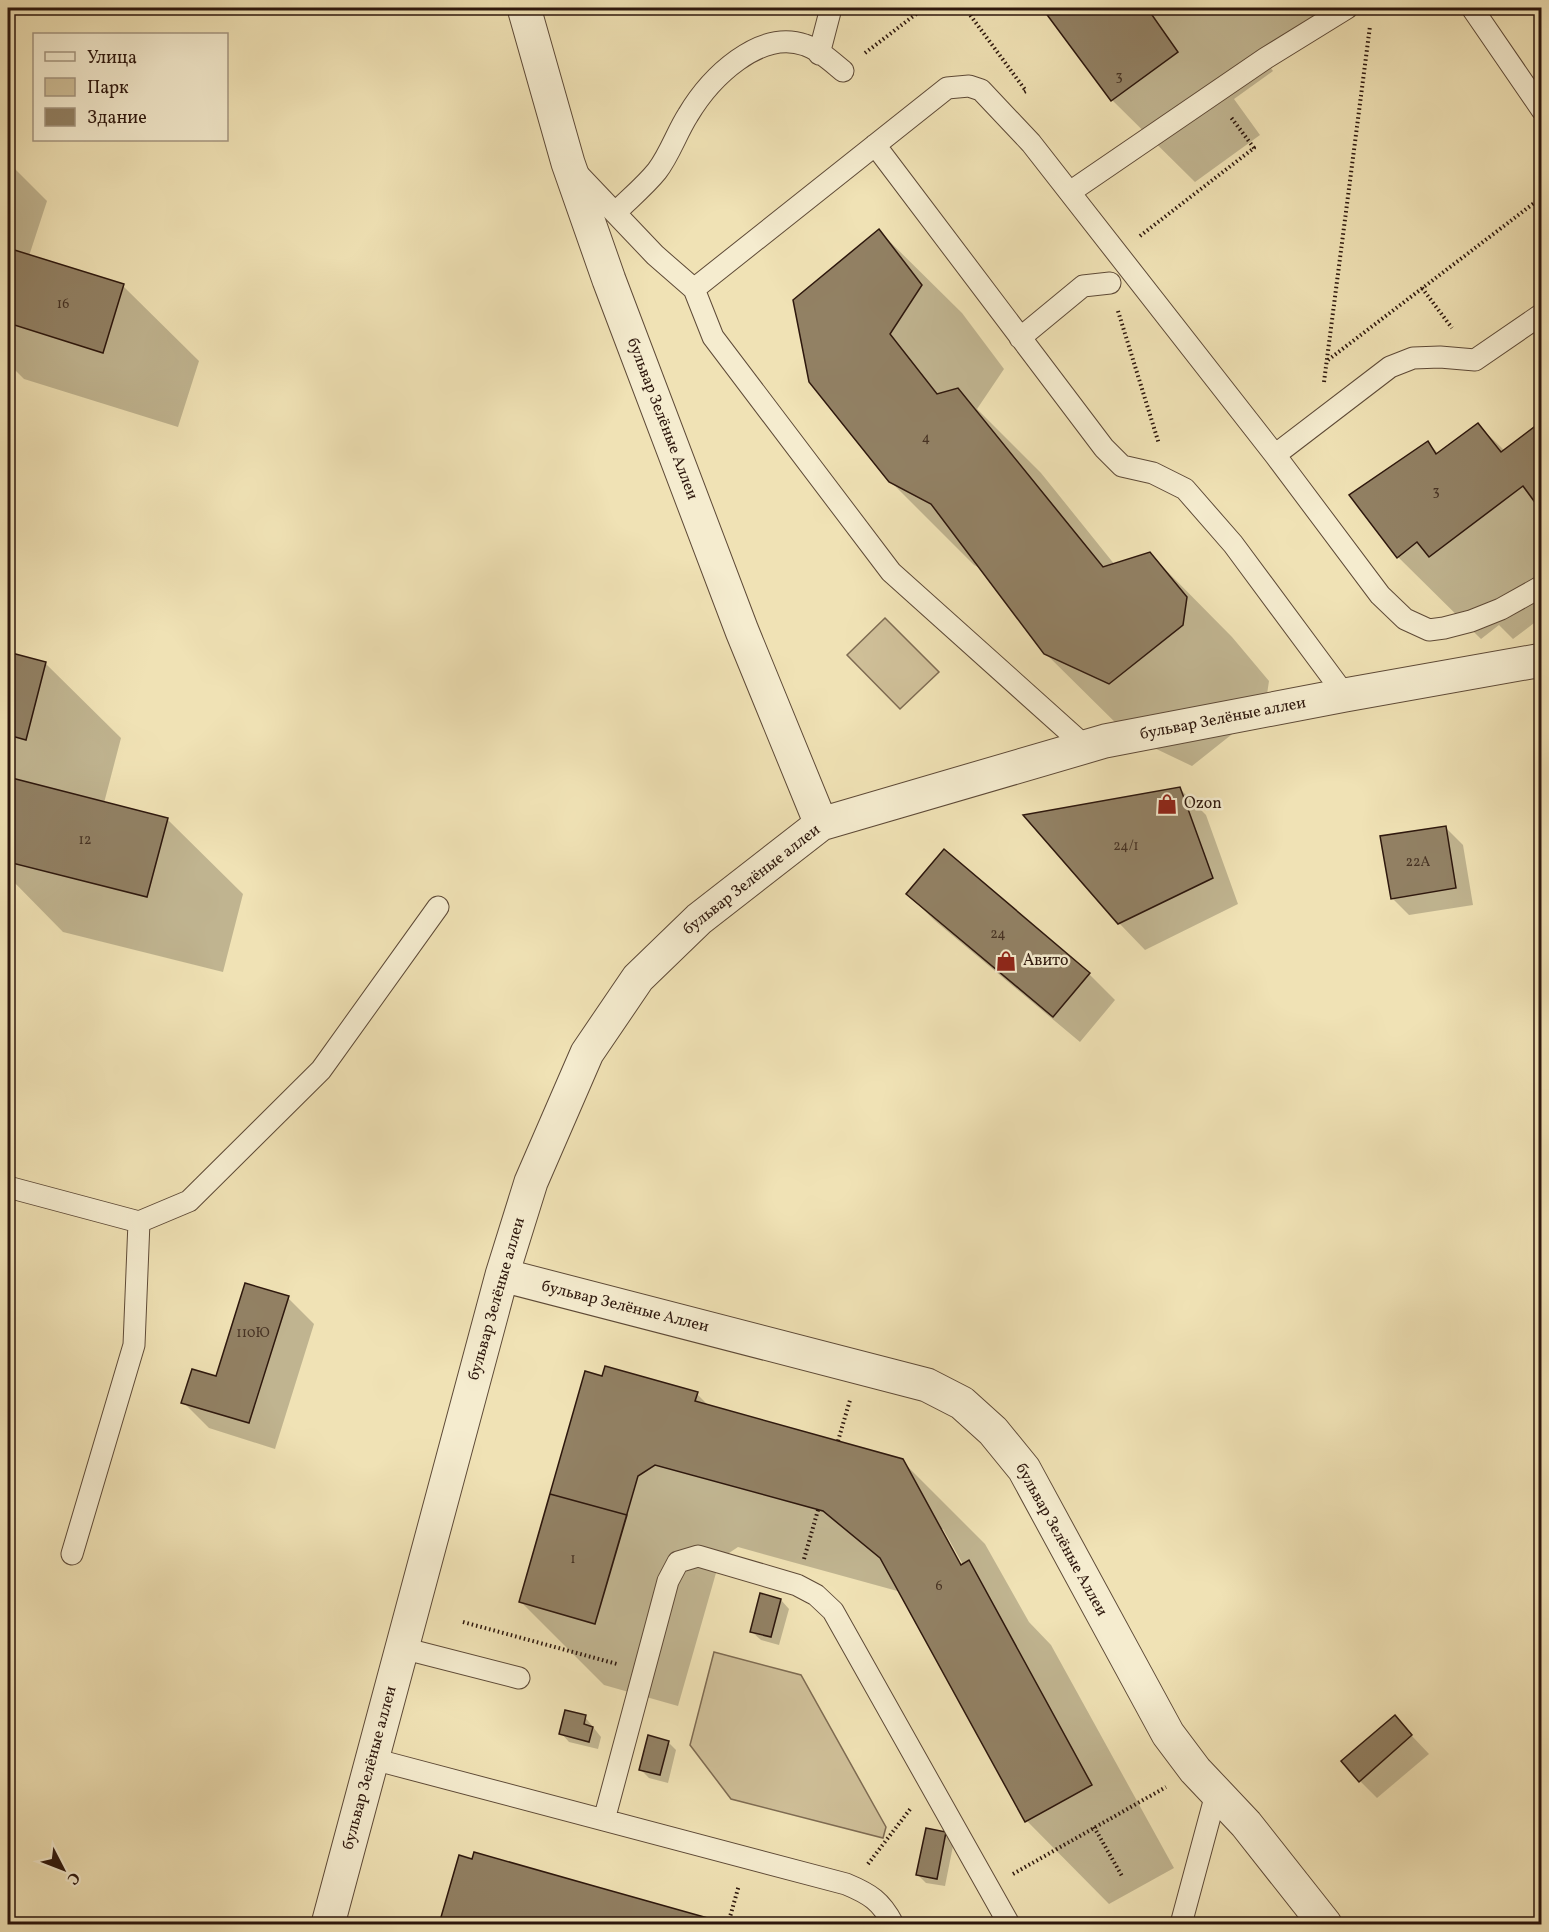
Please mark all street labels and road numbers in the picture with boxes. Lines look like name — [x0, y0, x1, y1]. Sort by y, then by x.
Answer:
street label: бульвар Зелёные Аллеи — [621, 335, 703, 503]
street label: бульвар Зелёные аллеи — [1138, 692, 1308, 746]
street label: бульвар Зелёные аллеи — [679, 819, 825, 941]
street label: бульвар Зелёные аллеи — [463, 1215, 531, 1383]
street label: бульвар Зелёные Аллеи — [539, 1276, 711, 1339]
street label: бульвар Зелёные Аллеи — [1010, 1460, 1112, 1621]
street label: бульвар Зелёные аллеи — [338, 1683, 403, 1852]

